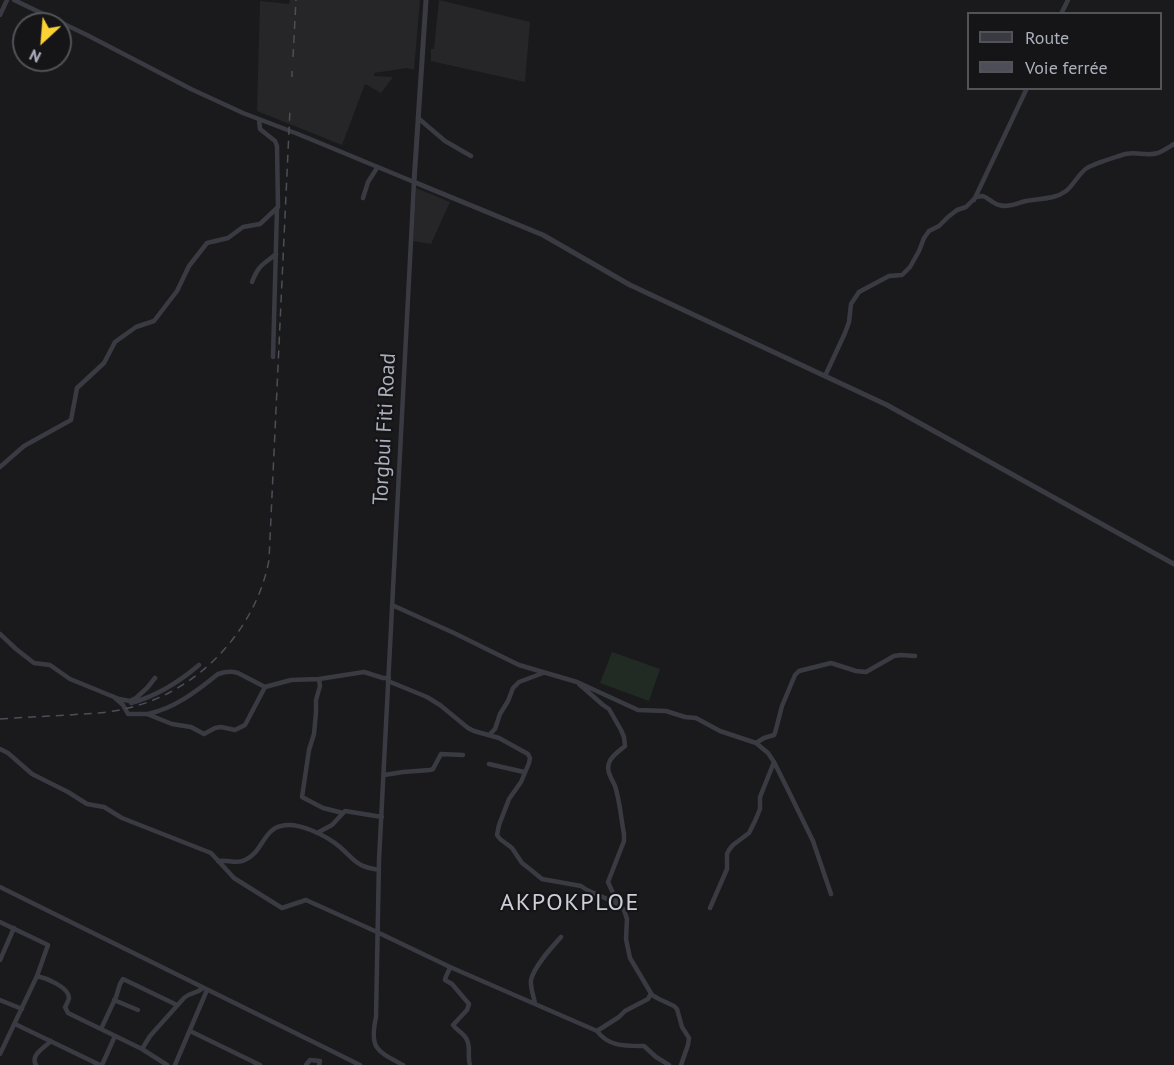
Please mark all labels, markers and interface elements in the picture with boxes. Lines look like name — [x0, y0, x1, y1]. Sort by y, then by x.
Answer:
north arrow — [12, 12, 72, 72]
legend — [967, 12, 1162, 90]
text: Route — [1025, 26, 1069, 49]
text: N — [26, 45, 44, 68]
text: Voie ferrée — [1025, 56, 1108, 79]
street label: Torgbui Fiti Road — [368, 353, 402, 505]
district label: AKPOKPLOE — [500, 889, 640, 917]

